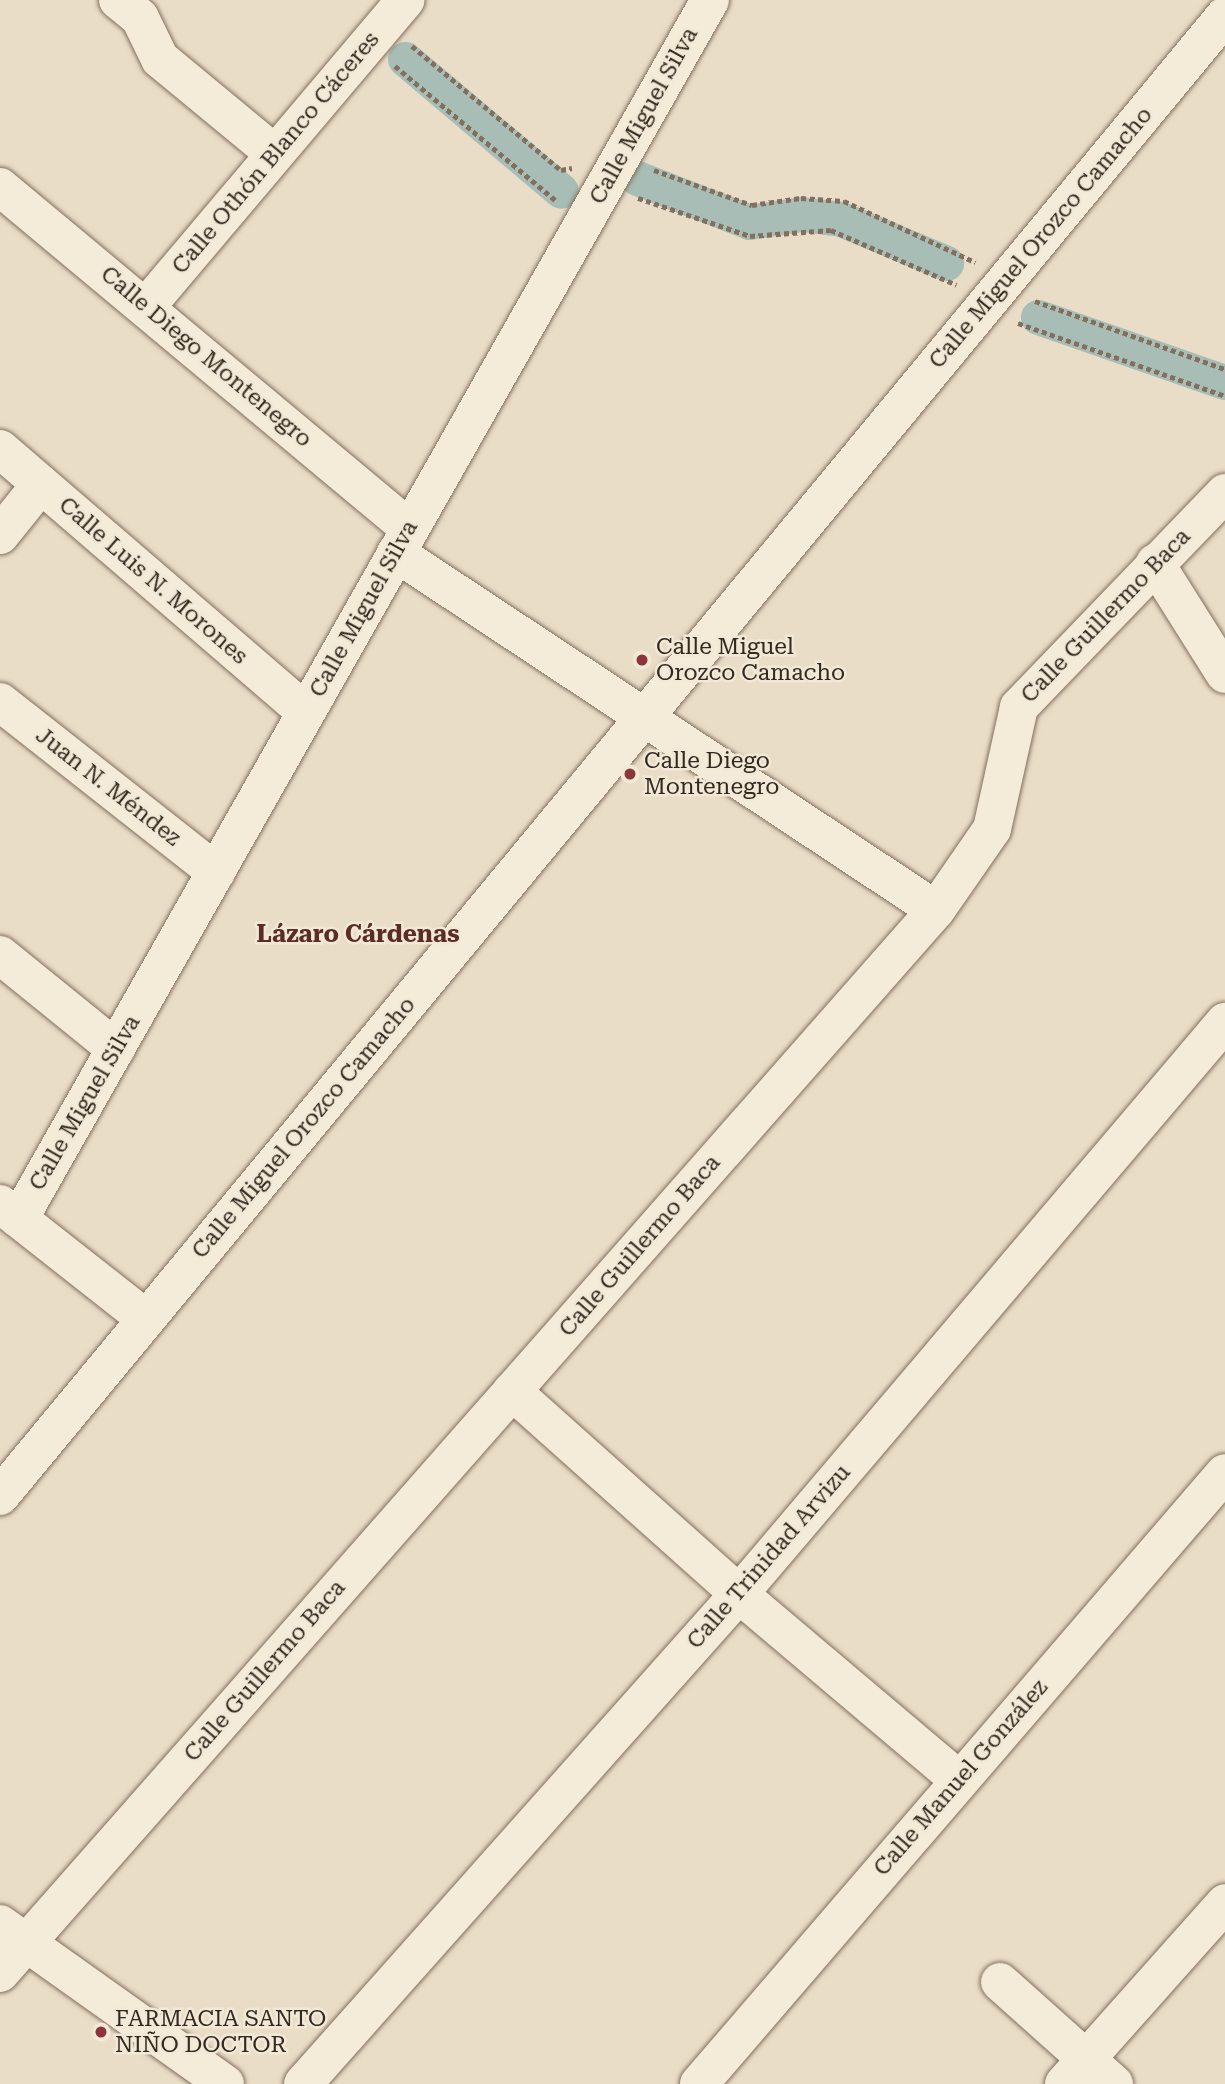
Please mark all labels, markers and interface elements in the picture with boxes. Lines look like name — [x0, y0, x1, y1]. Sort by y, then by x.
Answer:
street label: Calle Miguel Silva — [584, 23, 704, 209]
street label: Calle Othón Blanco Cáceres — [167, 26, 385, 280]
street label: Calle Miguel Orozco Camacho — [923, 102, 1159, 374]
street label: Calle Diego Montenegro — [95, 261, 317, 453]
street label: Calle Luis N. Morones — [53, 491, 253, 671]
street label: Calle Miguel Silva — [304, 516, 424, 702]
street label: Calle Guillermo Baca — [1016, 523, 1196, 709]
place label: Calle Miguel Orozco Camacho — [656, 633, 845, 687]
marker: Calle Miguel Orozco Camacho — [634, 652, 650, 668]
street label: Juan N. Méndez — [30, 722, 186, 852]
place label: Calle Diego Montenegro — [644, 747, 779, 801]
marker: Calle Diego Montenegro — [622, 766, 638, 782]
district label: Lázaro Cárdenas — [256, 921, 460, 949]
street label: Calle Miguel Orozco Camacho — [186, 992, 422, 1264]
street label: Calle Miguel Silva — [24, 1010, 146, 1196]
street label: Calle Guillermo Baca — [554, 1149, 726, 1343]
street label: Calle Trinidad Arvizu — [681, 1459, 857, 1655]
street label: Calle Guillermo Baca — [179, 1574, 351, 1768]
street label: Calle Manuel González — [868, 1674, 1054, 1882]
place label: FARMACIA SANTO NIÑO DOCTOR — [115, 2005, 326, 2059]
marker: FARMACIA SANTO NIÑO DOCTOR — [93, 2024, 109, 2040]

